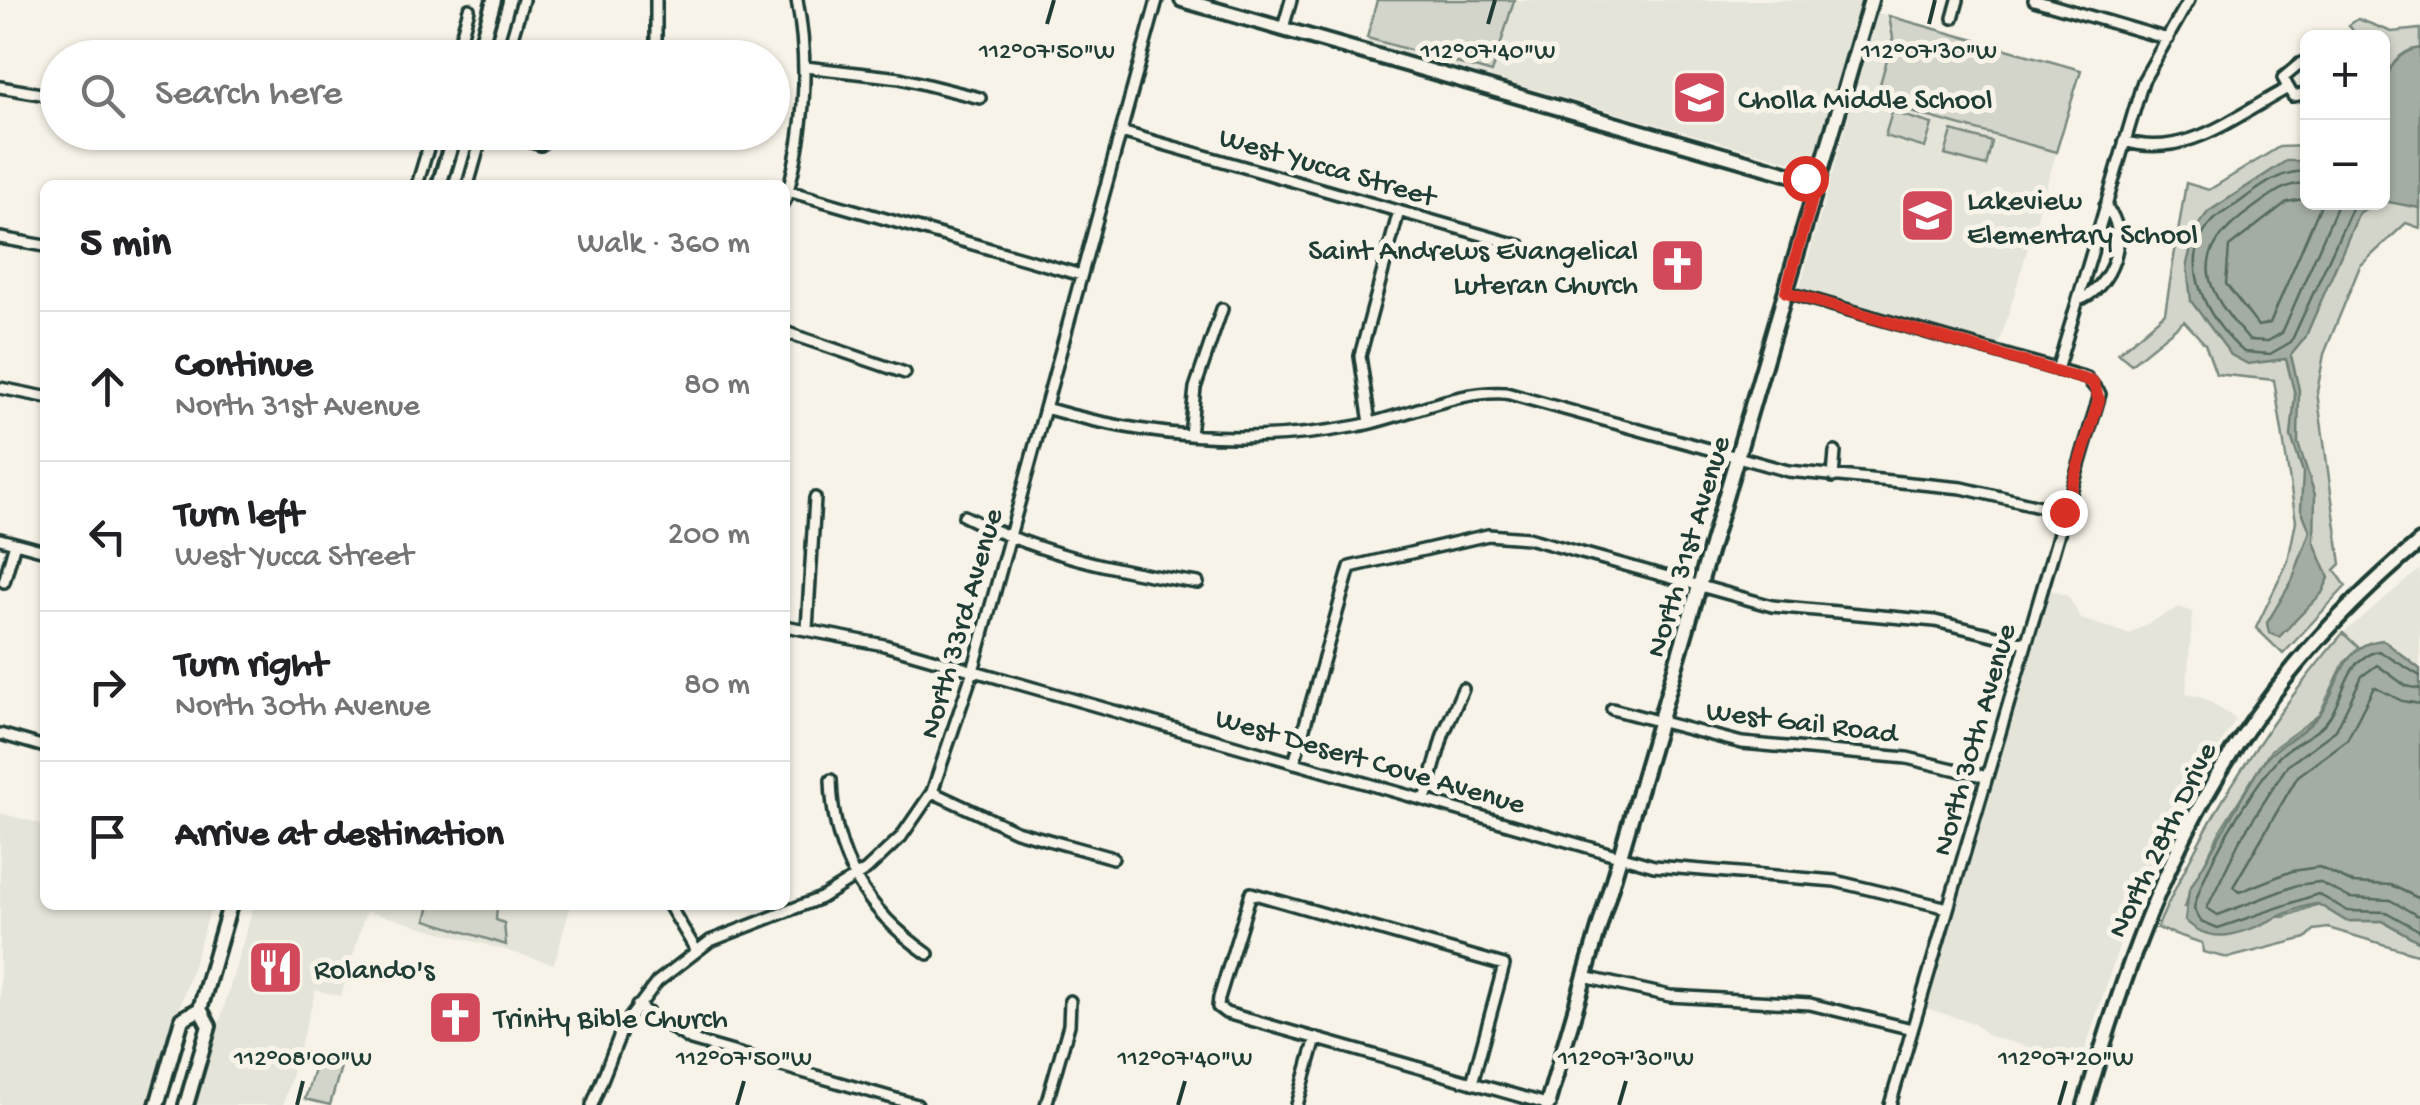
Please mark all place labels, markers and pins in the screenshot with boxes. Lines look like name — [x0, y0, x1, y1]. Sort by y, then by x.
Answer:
school or university icon: Cholla Middle School — [1669, 68, 1729, 128]
place label: Cholla Middle School — [1738, 85, 1993, 120]
school or university icon: Lakeview Elementary School — [1898, 186, 1958, 246]
place label: Lakeview Elementary School — [1967, 186, 2198, 255]
place label: Saint Andrews Evangelical Luteran Church — [1308, 236, 1638, 305]
church icon: Saint Andrews Evangelical Luteran Church — [1647, 236, 1707, 296]
restaurant icon: Rolando's — [245, 938, 305, 998]
place label: Rolando's — [314, 955, 436, 990]
church icon: Trinity Bible Church — [425, 987, 485, 1047]
place label: Trinity Bible Church — [492, 1004, 728, 1039]

